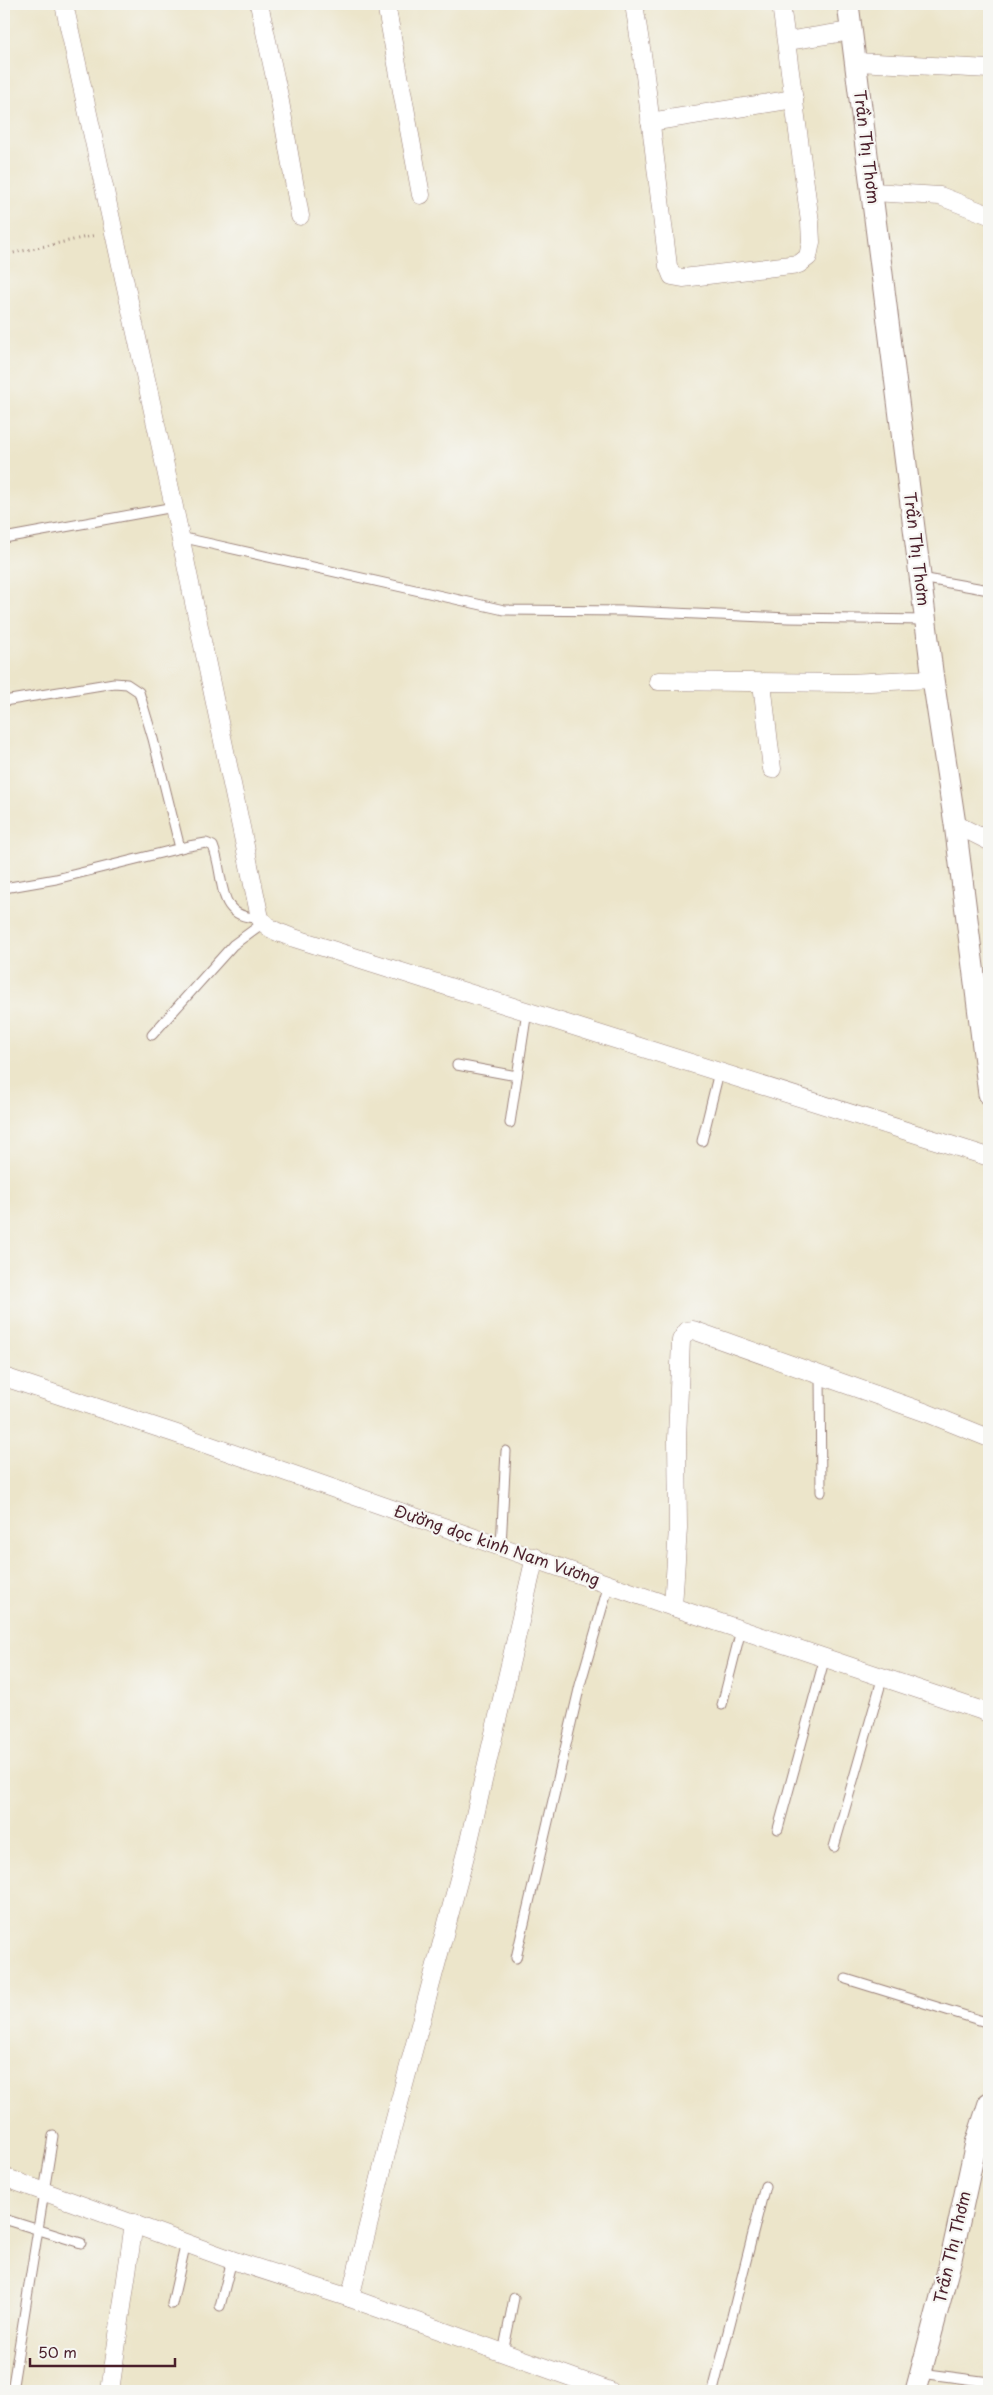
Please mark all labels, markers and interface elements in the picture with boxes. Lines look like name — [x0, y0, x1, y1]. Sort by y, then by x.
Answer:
street label: Trần Thị Thơm — [849, 89, 887, 205]
street label: Trần Thị Thơm — [899, 491, 937, 607]
street label: Đường dọc kinh Nam Vương — [391, 1497, 604, 1591]
street label: Trần Thị Thơm — [926, 2188, 976, 2305]
scale bar — [30, 2335, 175, 2367]
text: 50 m — [38, 2340, 77, 2363]

